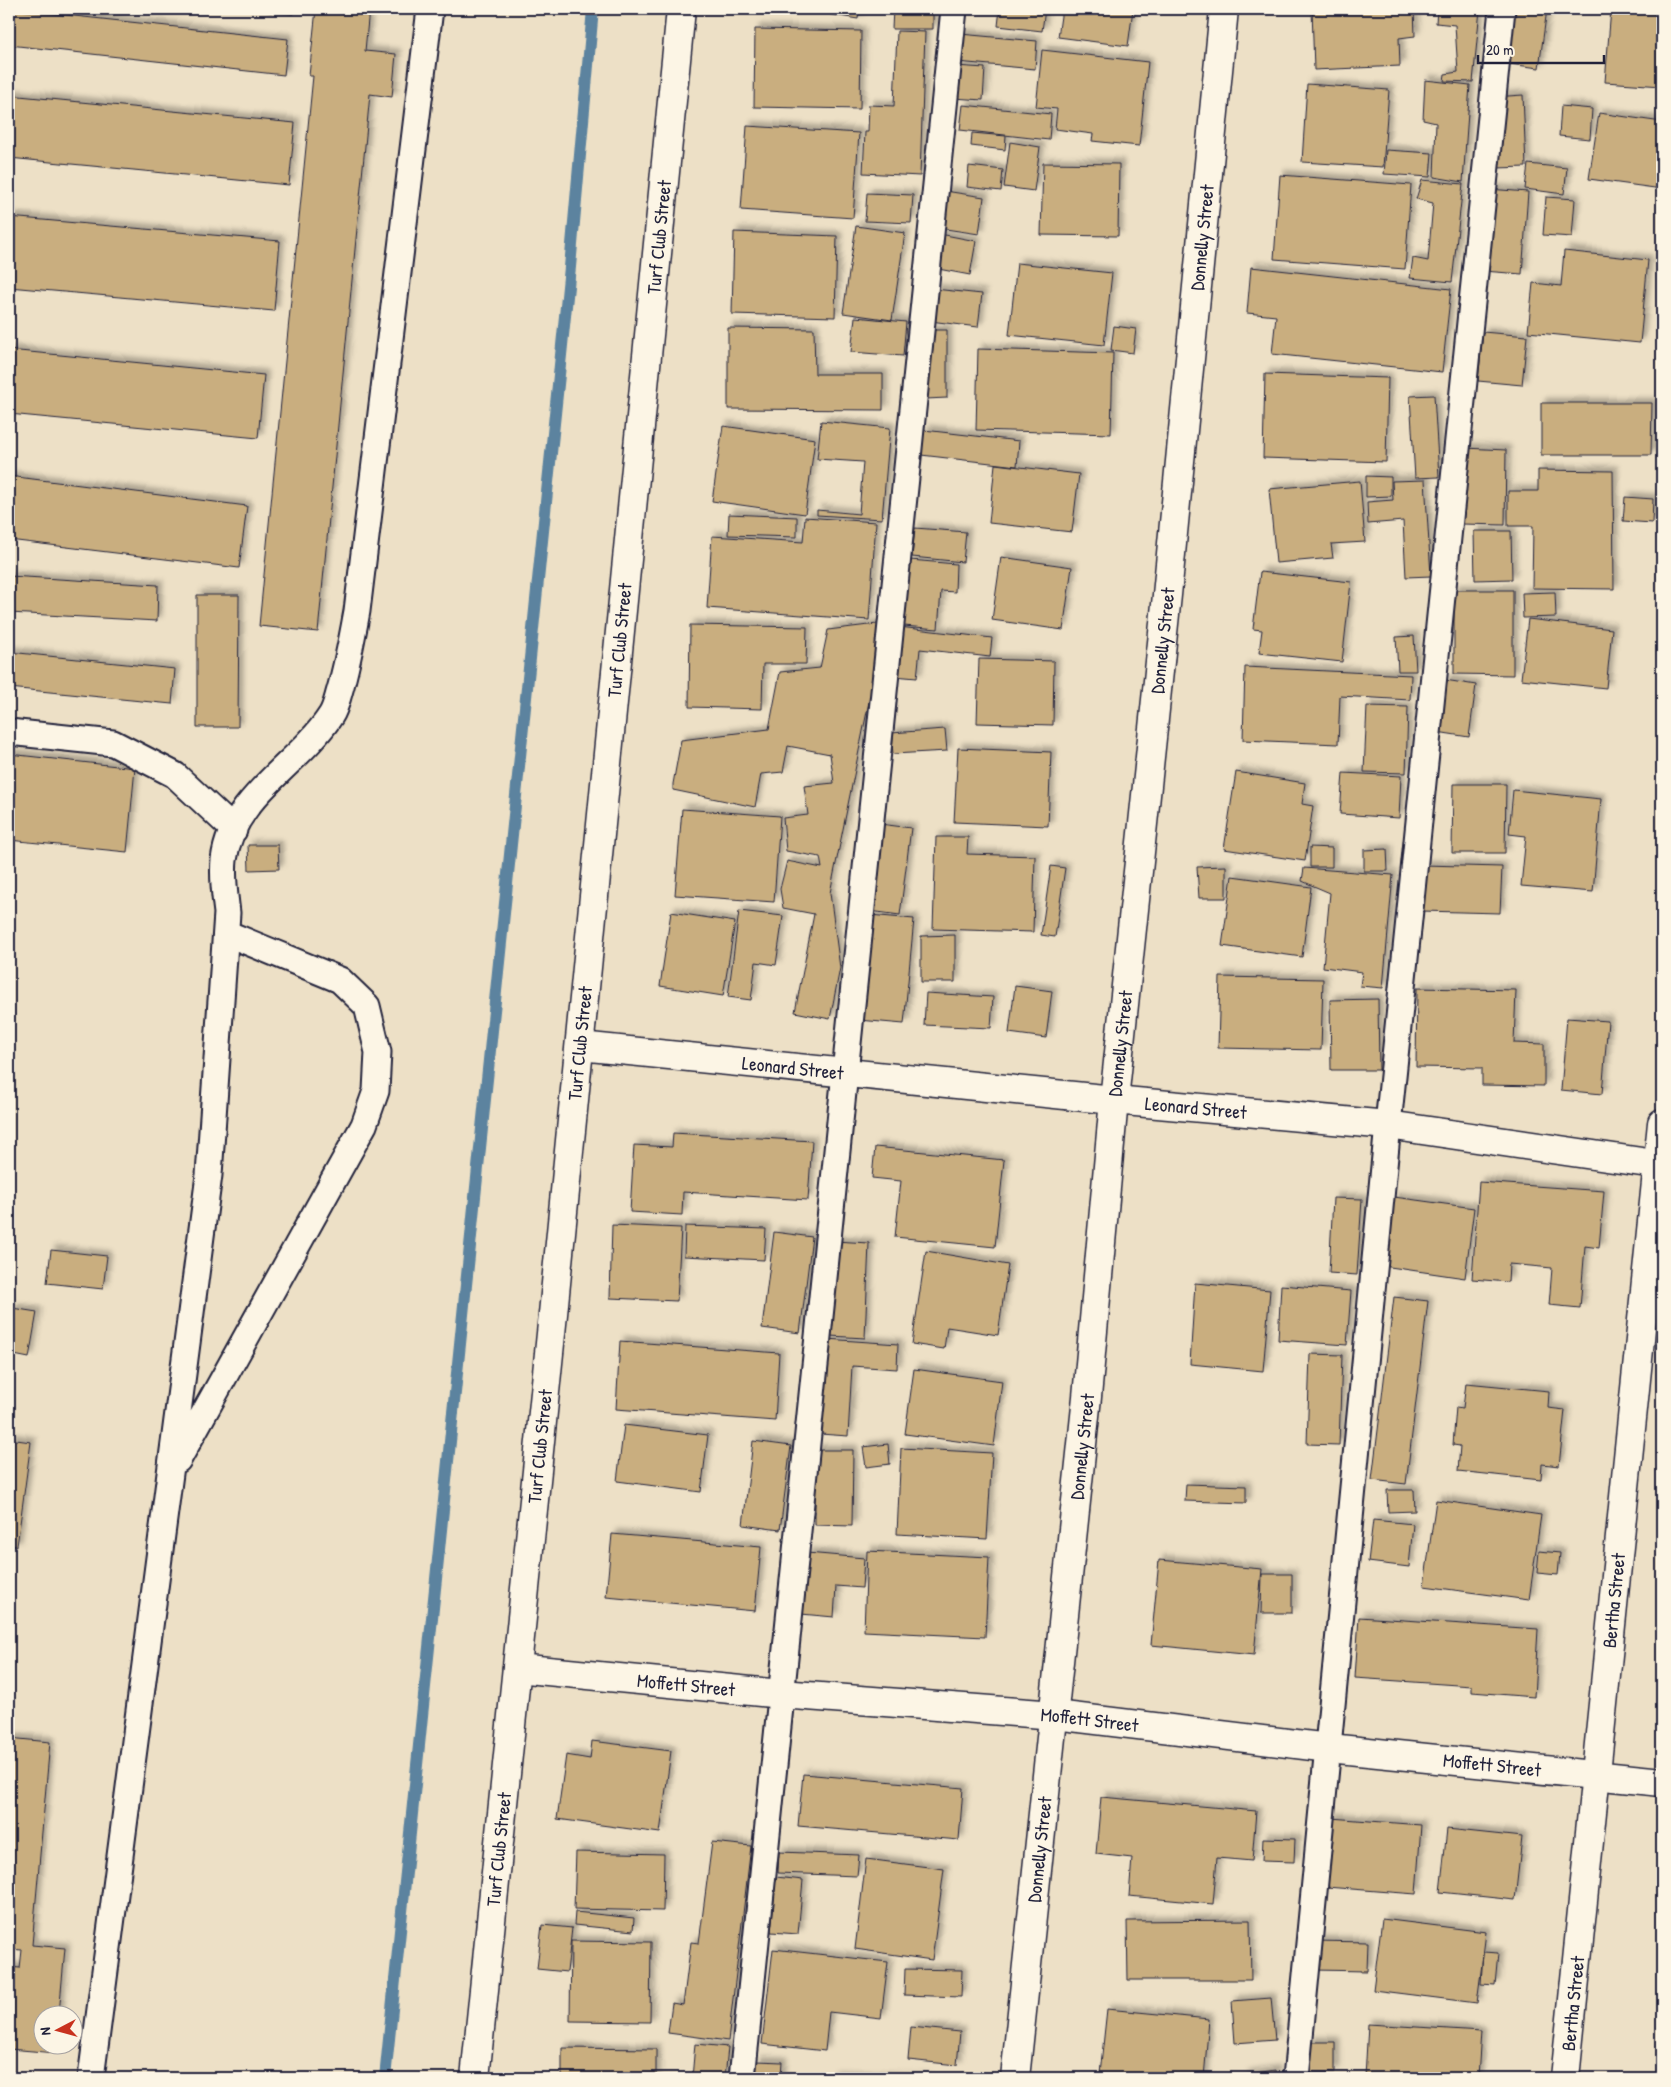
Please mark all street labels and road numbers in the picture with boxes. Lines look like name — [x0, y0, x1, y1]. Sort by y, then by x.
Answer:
street label: Turf Club Street — [640, 178, 677, 295]
street label: Donnelly Street — [1184, 183, 1220, 292]
street label: Turf Club Street — [601, 581, 638, 699]
street label: Donnelly Street — [1144, 586, 1181, 695]
street label: Turf Club Street — [561, 985, 598, 1102]
street label: Donnelly Street — [1101, 989, 1138, 1098]
street label: Leonard Street — [741, 1049, 845, 1086]
street label: Leonard Street — [1144, 1090, 1248, 1125]
street label: Turf Club Street — [521, 1387, 558, 1505]
street label: Donnelly Street — [1063, 1392, 1100, 1501]
street label: Bertha Street — [1596, 1551, 1631, 1649]
street label: Moffett Street — [636, 1667, 737, 1702]
street label: Moffett Street — [1040, 1701, 1140, 1738]
street label: Moffett Street — [1442, 1747, 1543, 1783]
street label: Turf Club Street — [480, 1790, 517, 1908]
street label: Donnelly Street — [1021, 1795, 1058, 1904]
street label: Bertha Street — [1555, 1954, 1590, 2052]

